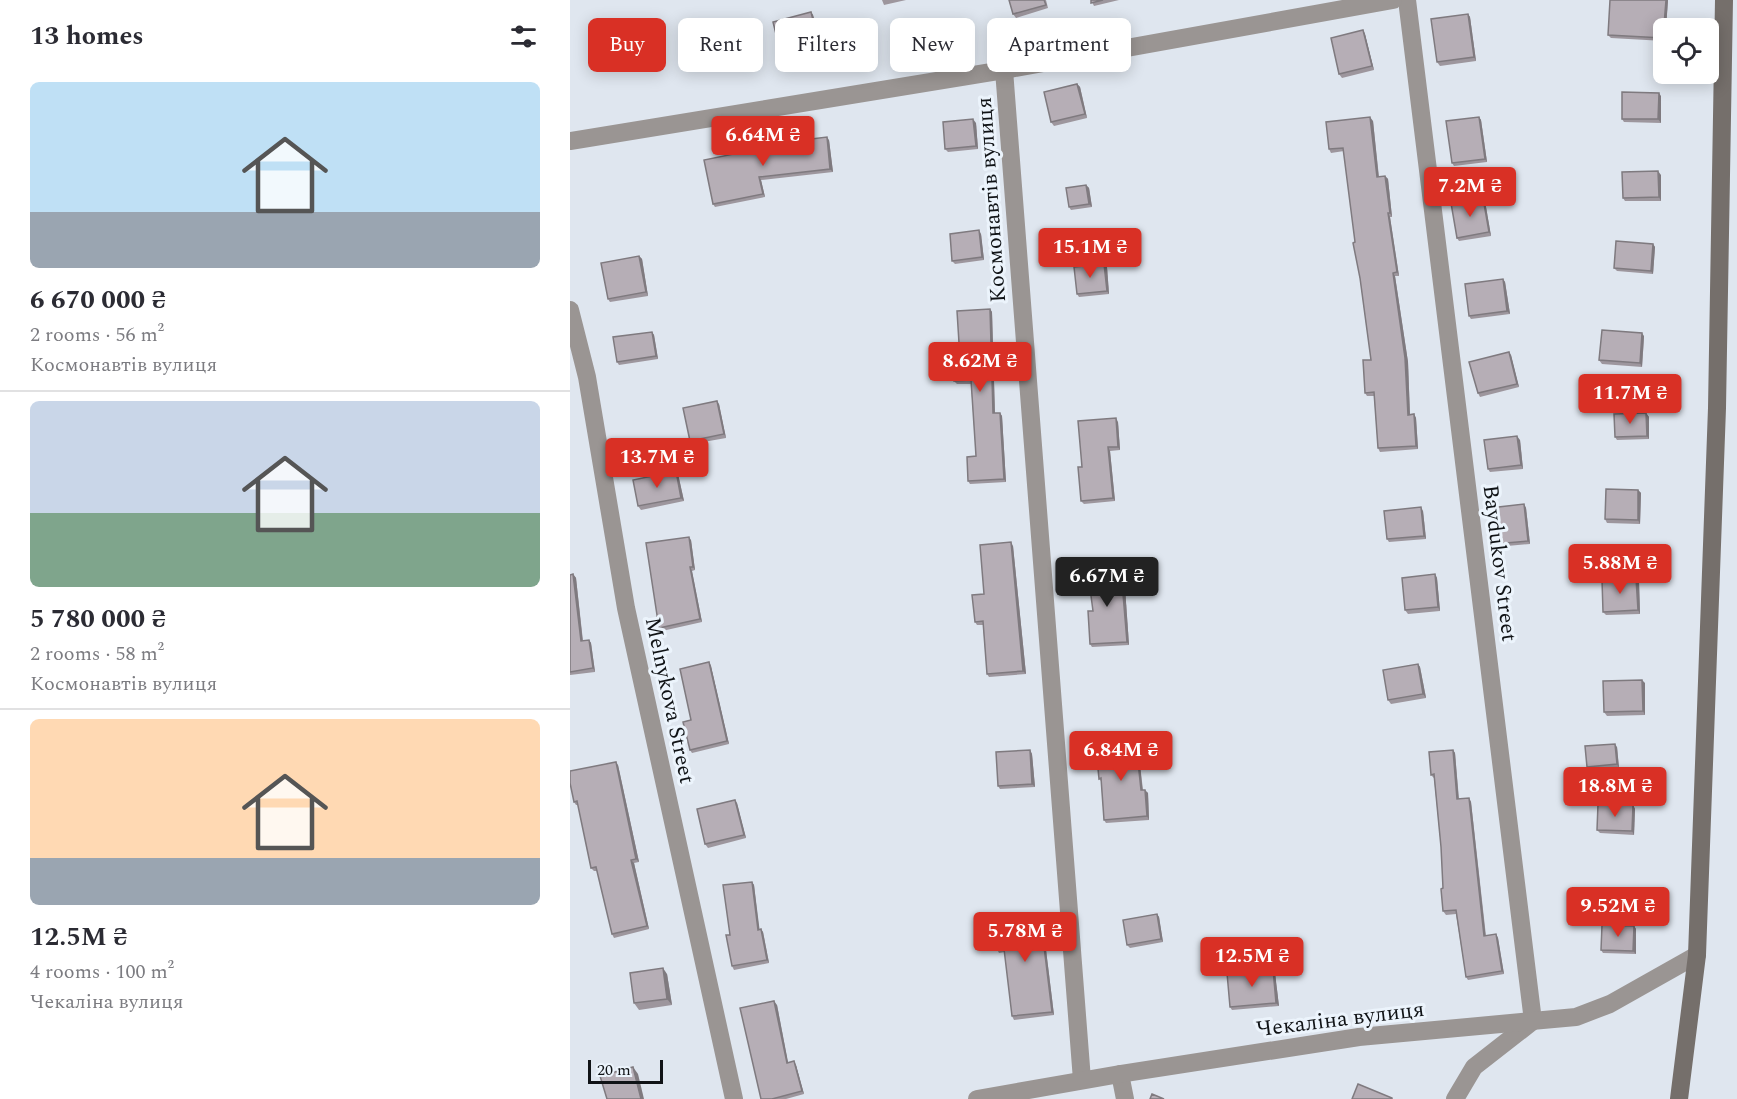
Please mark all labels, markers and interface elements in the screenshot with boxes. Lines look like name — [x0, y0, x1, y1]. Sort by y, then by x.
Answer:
text: 13 homes — [30, 16, 144, 56]
chip: Buy — [588, 18, 666, 72]
chip: Rent — [678, 18, 763, 72]
chip: Filters — [775, 18, 878, 72]
chip: New — [890, 18, 975, 72]
chip: Apartment — [987, 18, 1131, 72]
map controls — [1653, 18, 1719, 84]
button: locate — [1653, 18, 1719, 84]
icon: filters — [507, 20, 540, 53]
street label: Космонавтів вулиця — [968, 96, 1015, 304]
pin: 6.64M ₴ — [708, 116, 818, 167]
text: 6.64M ₴ — [725, 120, 801, 150]
icon: home — [231, 121, 339, 229]
pin: 7.2M ₴ — [1421, 167, 1519, 218]
text: 7.2M ₴ — [1438, 171, 1502, 201]
pin: 15.1M ₴ — [1035, 228, 1145, 279]
text: 15.1M ₴ — [1052, 232, 1128, 262]
text: 6 670 000 ₴ — [30, 280, 166, 320]
text: 2 rooms · 56 m² — [30, 320, 164, 350]
pin: 8.62M ₴ — [925, 342, 1035, 393]
text: 8.62M ₴ — [942, 346, 1018, 376]
text: Космонавтів вулиця — [30, 350, 217, 380]
pin: 11.7M ₴ — [1575, 374, 1685, 425]
text: 11.7M ₴ — [1592, 378, 1668, 408]
pin: 13.7M ₴ — [602, 438, 712, 489]
icon: home — [231, 440, 339, 548]
text: 13.7M ₴ — [619, 442, 695, 472]
street label: Baydukov Street — [1474, 483, 1526, 644]
pin: 5.88M ₴ — [1565, 544, 1675, 595]
text: 5.88M ₴ — [1582, 548, 1658, 578]
pin: 6.67M ₴ — [1052, 557, 1162, 608]
text: 6.67M ₴ — [1069, 561, 1145, 591]
text: 5 780 000 ₴ — [30, 599, 166, 639]
street label: Melnykova Street — [636, 614, 703, 787]
text: 2 rooms · 58 m² — [30, 639, 164, 669]
text: Космонавтів вулиця — [30, 669, 217, 699]
pin: 6.84M ₴ — [1066, 731, 1176, 782]
text: 6.84M ₴ — [1083, 735, 1159, 765]
icon: home — [231, 758, 339, 866]
pin: 18.8M ₴ — [1560, 767, 1670, 818]
text: 18.8M ₴ — [1577, 771, 1653, 801]
pin: 9.52M ₴ — [1563, 887, 1673, 938]
text: 9.52M ₴ — [1580, 891, 1656, 921]
pin: 5.78M ₴ — [970, 912, 1080, 963]
text: 5.78M ₴ — [987, 916, 1063, 946]
text: 12.5M ₴ — [30, 917, 128, 957]
pin: 12.5M ₴ — [1197, 937, 1307, 988]
text: 12.5M ₴ — [1214, 941, 1290, 971]
text: 4 rooms · 100 m² — [30, 957, 174, 987]
text: Чекаліна вулиця — [30, 987, 184, 1017]
street label: Чекаліна вулиця — [1254, 993, 1426, 1046]
scale bar — [588, 1057, 663, 1084]
text: 20 m — [597, 1058, 631, 1082]

